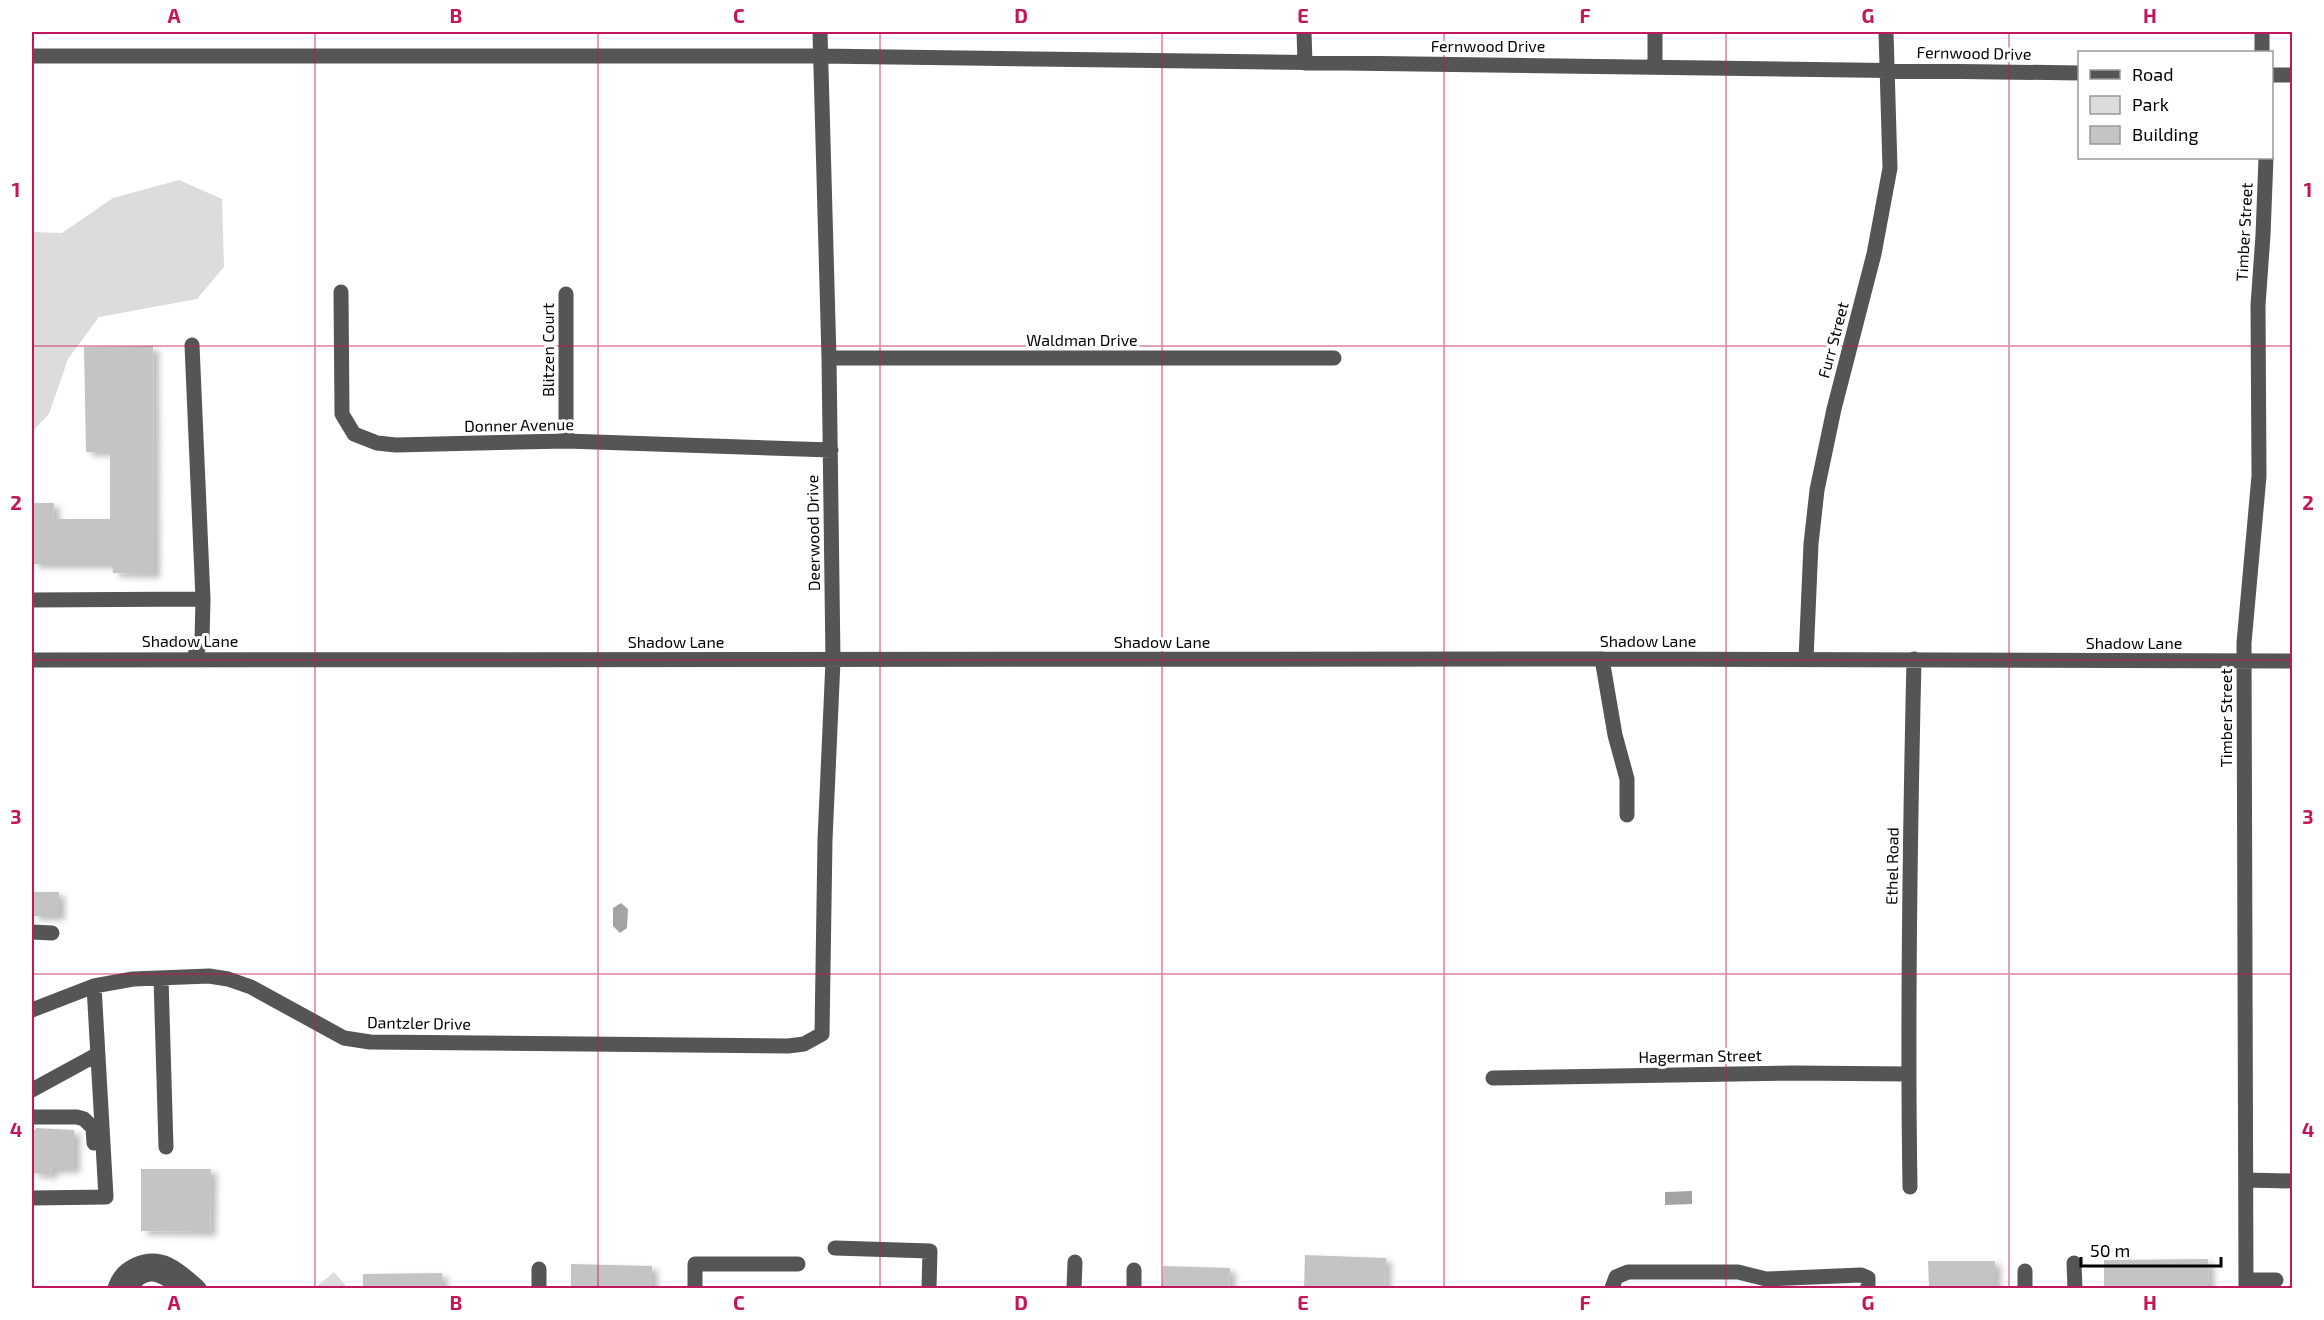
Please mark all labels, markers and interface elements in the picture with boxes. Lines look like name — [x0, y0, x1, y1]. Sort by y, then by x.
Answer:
text: A — [167, 3, 181, 27]
text: B — [450, 3, 462, 27]
text: C — [733, 3, 745, 27]
text: D — [1014, 3, 1028, 27]
text: E — [1297, 3, 1309, 27]
text: F — [1579, 3, 1591, 27]
text: G — [1862, 3, 1874, 27]
text: H — [2143, 3, 2157, 27]
street label: Fernwood Drive — [1431, 36, 1545, 55]
street label: Fernwood Drive — [1916, 42, 2032, 63]
legend — [2078, 51, 2273, 159]
text: Road — [2132, 63, 2173, 85]
text: Park — [2132, 93, 2169, 115]
text: Building — [2132, 123, 2199, 145]
text: 1 — [12, 177, 20, 201]
text: 1 — [2304, 177, 2312, 201]
street label: Timber Street — [2231, 182, 2256, 282]
street label: Furr Street — [1813, 300, 1852, 380]
street label: Blitzen Court — [538, 303, 557, 397]
street label: Waldman Drive — [1026, 330, 1138, 349]
street label: Donner Avenue — [464, 414, 574, 435]
street label: Deerwood Drive — [802, 475, 823, 591]
text: 2 — [10, 490, 22, 514]
text: 2 — [2302, 490, 2314, 514]
street label: Shadow Lane — [142, 631, 238, 650]
street label: Shadow Lane — [1600, 631, 1696, 650]
street label: Shadow Lane — [628, 632, 724, 651]
street label: Shadow Lane — [1114, 632, 1210, 651]
street label: Shadow Lane — [2086, 633, 2182, 652]
street label: Timber Street — [2216, 668, 2235, 768]
text: 3 — [10, 804, 22, 828]
text: 3 — [2302, 804, 2314, 828]
street label: Ethel Road — [1881, 827, 1902, 905]
street label: Dantzler Drive — [367, 1012, 471, 1033]
street label: Hagerman Street — [1638, 1045, 1762, 1066]
text: 4 — [10, 1117, 23, 1141]
text: 4 — [2302, 1117, 2315, 1141]
scale bar — [2081, 1230, 2220, 1268]
text: 50 m — [2090, 1239, 2130, 1261]
text: A — [167, 1290, 181, 1314]
text: B — [450, 1290, 462, 1314]
text: C — [733, 1290, 745, 1314]
text: D — [1014, 1290, 1028, 1314]
text: E — [1297, 1290, 1309, 1314]
text: F — [1579, 1290, 1591, 1314]
text: G — [1862, 1290, 1874, 1314]
text: H — [2143, 1290, 2157, 1314]

